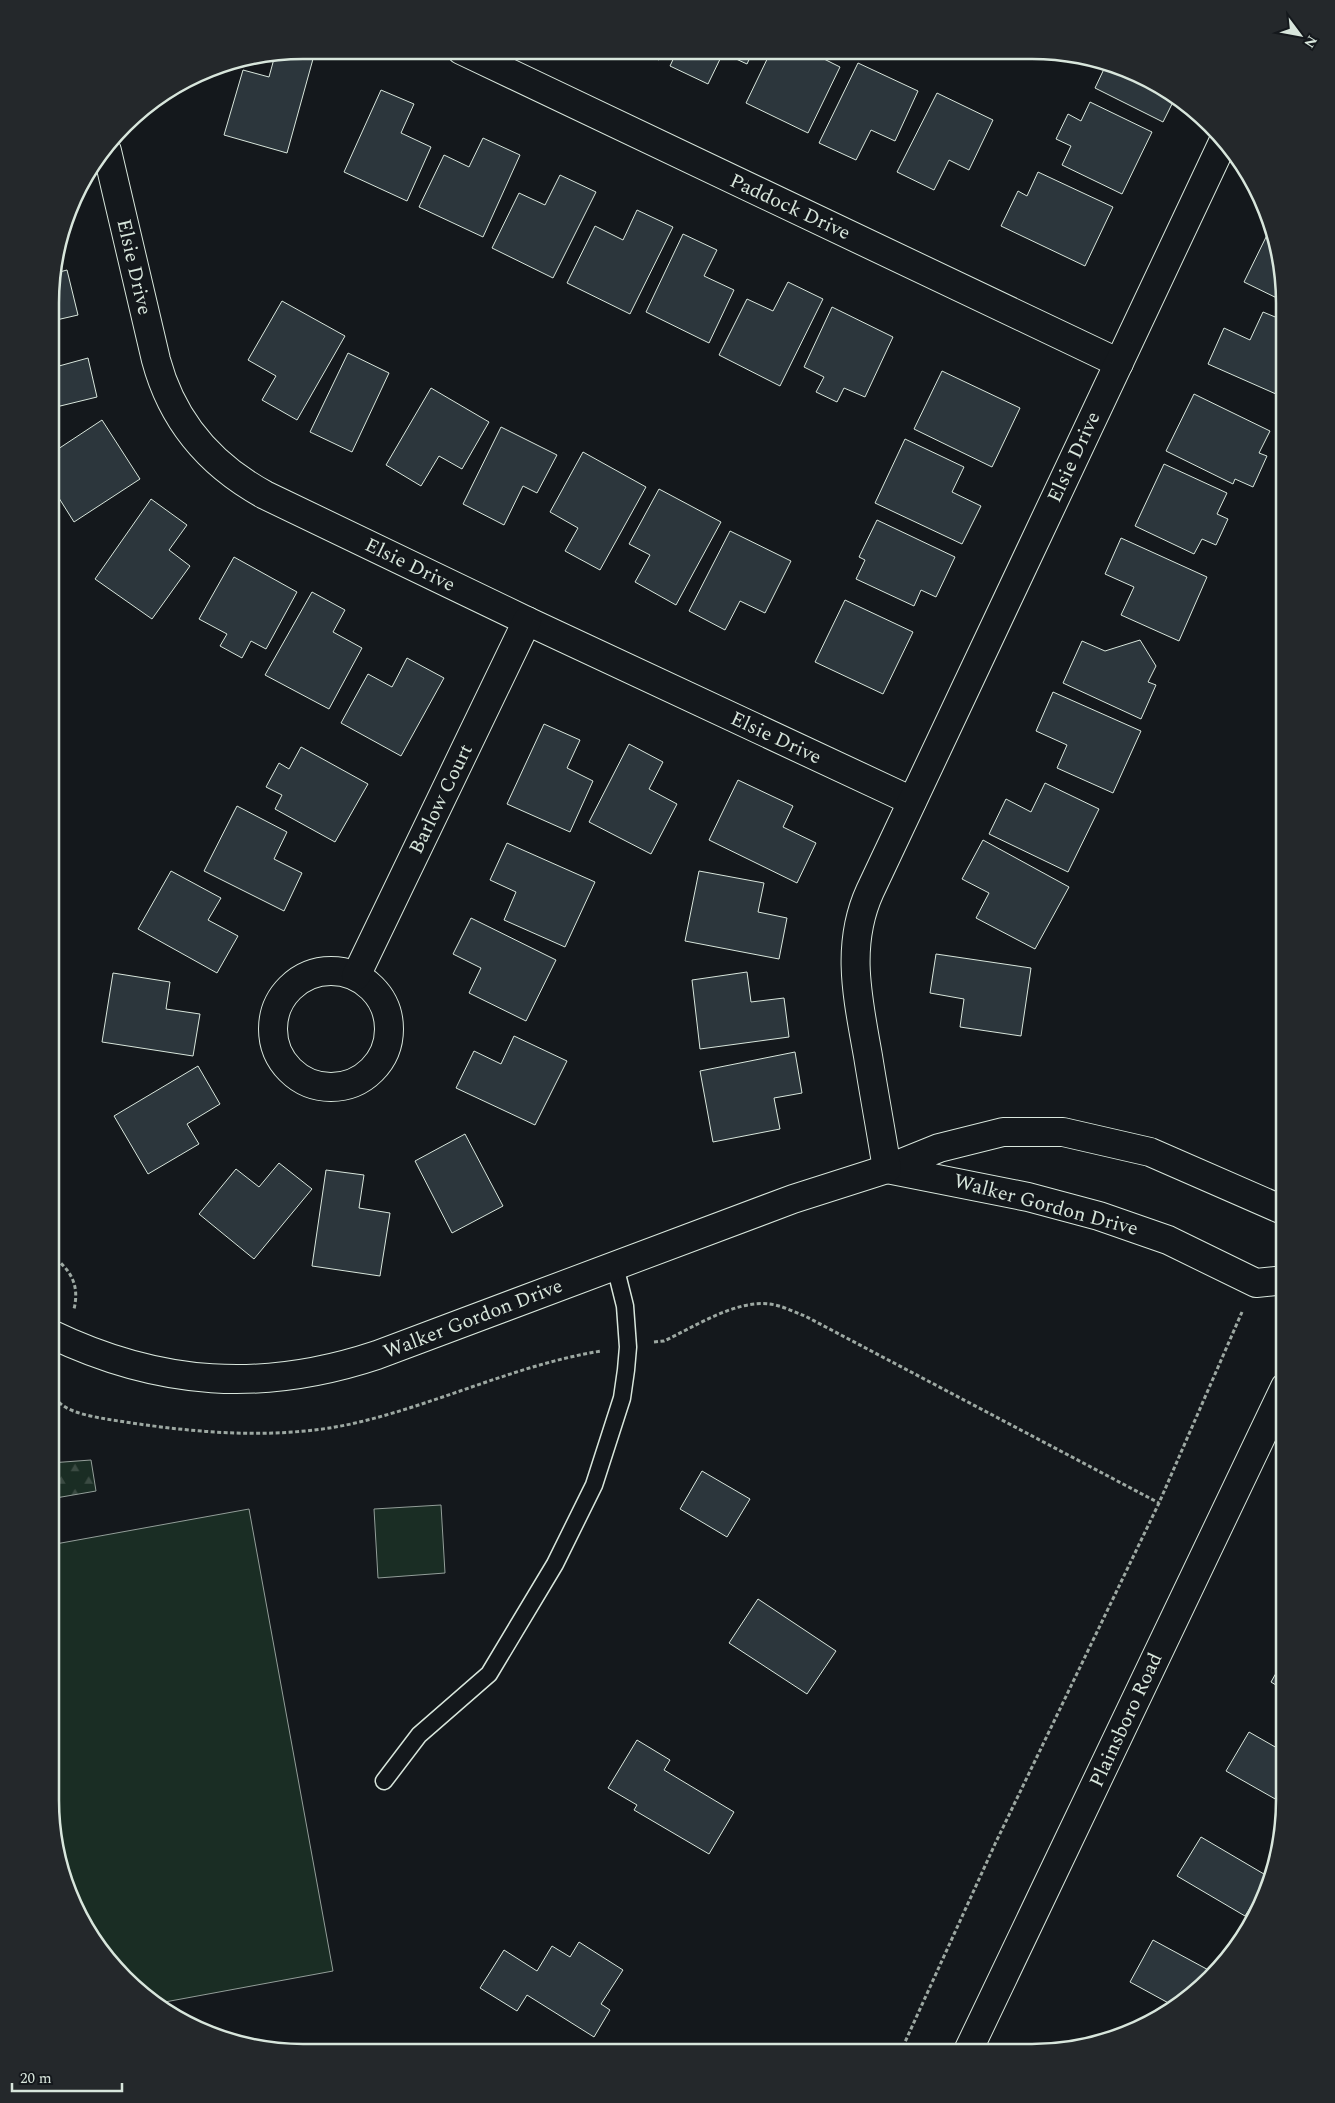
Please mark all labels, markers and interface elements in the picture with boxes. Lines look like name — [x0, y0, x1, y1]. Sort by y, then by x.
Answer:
north arrow — [1275, 10, 1325, 60]
text: N — [1299, 31, 1323, 52]
street label: Paddock Drive — [725, 166, 855, 248]
street label: Elsie Drive — [108, 216, 160, 318]
street label: Elsie Drive — [1040, 406, 1108, 508]
street label: Elsie Drive — [360, 530, 460, 600]
street label: Elsie Drive — [725, 704, 827, 772]
street label: Barlow Court — [401, 739, 481, 859]
street label: Walker Gordon Drive — [950, 1166, 1142, 1244]
street label: Walker Gordon Drive — [379, 1271, 567, 1367]
street label: Plainsboro Road — [1082, 1648, 1170, 1792]
scale bar — [12, 2060, 122, 2092]
text: 20 m — [20, 2067, 52, 2090]

